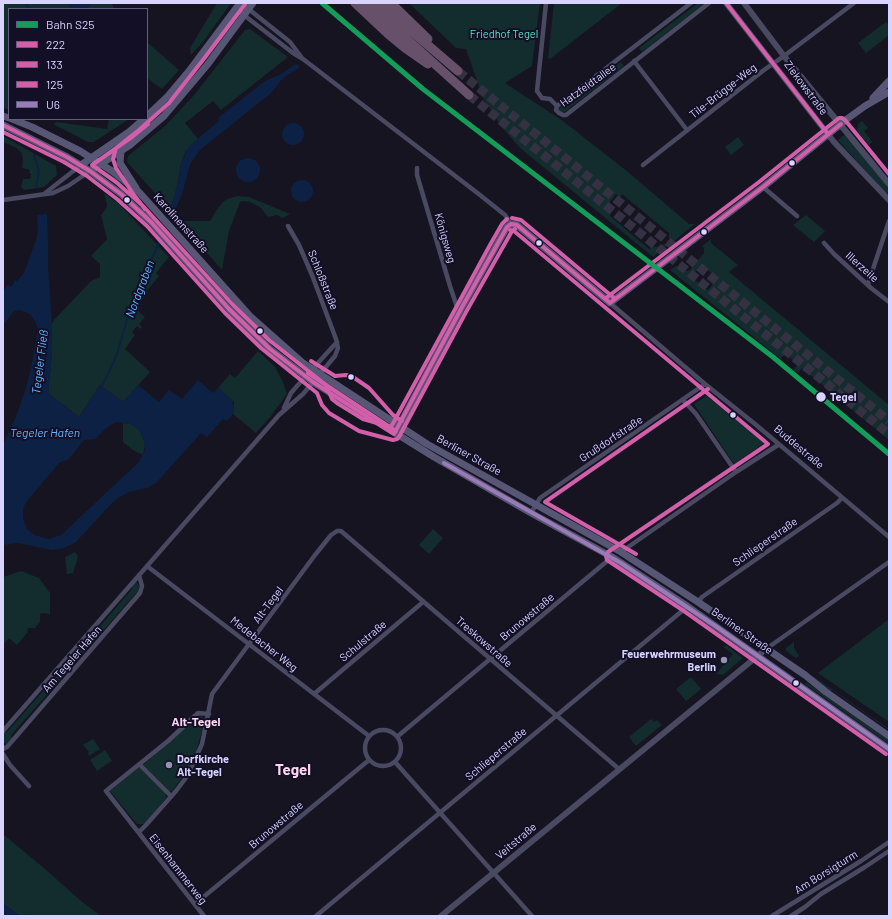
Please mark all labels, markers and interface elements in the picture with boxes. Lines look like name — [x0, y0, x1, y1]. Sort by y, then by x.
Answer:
legend — [8, 8, 148, 120]
text: Bahn S25 — [46, 17, 95, 31]
park label: Friedhof Tegel — [470, 27, 538, 41]
text: 222 — [46, 37, 65, 51]
text: 133 — [46, 57, 63, 71]
street label: Ziekowstraße — [781, 58, 831, 118]
street label: Hatzfeldtallee — [557, 60, 619, 110]
street label: Tile-Brügge-Weg — [687, 61, 759, 121]
text: 125 — [46, 77, 63, 91]
text: U6 — [46, 97, 60, 111]
unlabelled marker — [787, 158, 797, 168]
street label: Karolinenstraße — [151, 190, 211, 256]
unlabelled marker — [122, 195, 132, 205]
street label: Königsweg — [432, 211, 458, 265]
unlabelled marker — [699, 227, 709, 237]
unlabelled marker — [534, 238, 544, 248]
street label: Schloßstraße — [305, 248, 341, 312]
street label: Illerzeile — [843, 249, 881, 285]
water label: Nordgraben — [122, 258, 158, 320]
unlabelled marker — [255, 326, 265, 336]
water label: Tegeler Fließ — [29, 329, 51, 395]
unlabelled marker — [346, 372, 356, 382]
marker: Tegel — [814, 390, 828, 404]
place label: Tegel — [830, 390, 856, 404]
unlabelled marker — [728, 410, 738, 420]
street label: Grußdorfstraße — [577, 413, 645, 465]
street label: Buddestraße — [771, 422, 827, 472]
water label: Tegeler Hafen — [10, 426, 80, 440]
street label: Berliner Straße — [434, 432, 504, 478]
street label: Schlieperstraße — [730, 515, 800, 569]
street label: Alt-Tegel — [250, 584, 286, 626]
street label: Brunowstraße — [497, 590, 557, 644]
street label: Berliner Straße — [709, 605, 775, 657]
street label: Medebacher Weg — [228, 614, 300, 674]
street label: Treskowstraße — [453, 614, 515, 670]
street label: Schulstraße — [337, 618, 389, 664]
street label: Am Tegeler Hafen — [40, 623, 104, 695]
place label: Feuerwehrmuseum Berlin — [622, 647, 716, 673]
marker: Feuerwehrmuseum Berlin — [719, 655, 729, 665]
unlabelled marker — [791, 678, 801, 688]
district label: Alt-Tegel — [172, 715, 220, 729]
street label: Schlieperstraße — [463, 725, 529, 783]
place label: Dorfkirche Alt-Tegel — [177, 752, 229, 778]
marker: Dorfkirche Alt-Tegel — [164, 760, 174, 770]
district label: Tegel — [275, 761, 311, 779]
street label: Brunowstraße — [246, 798, 306, 852]
street label: Veitstraße — [493, 820, 539, 862]
street label: Eisenhammerweg — [146, 831, 210, 907]
street label: Am Borsigturm — [792, 847, 860, 897]

